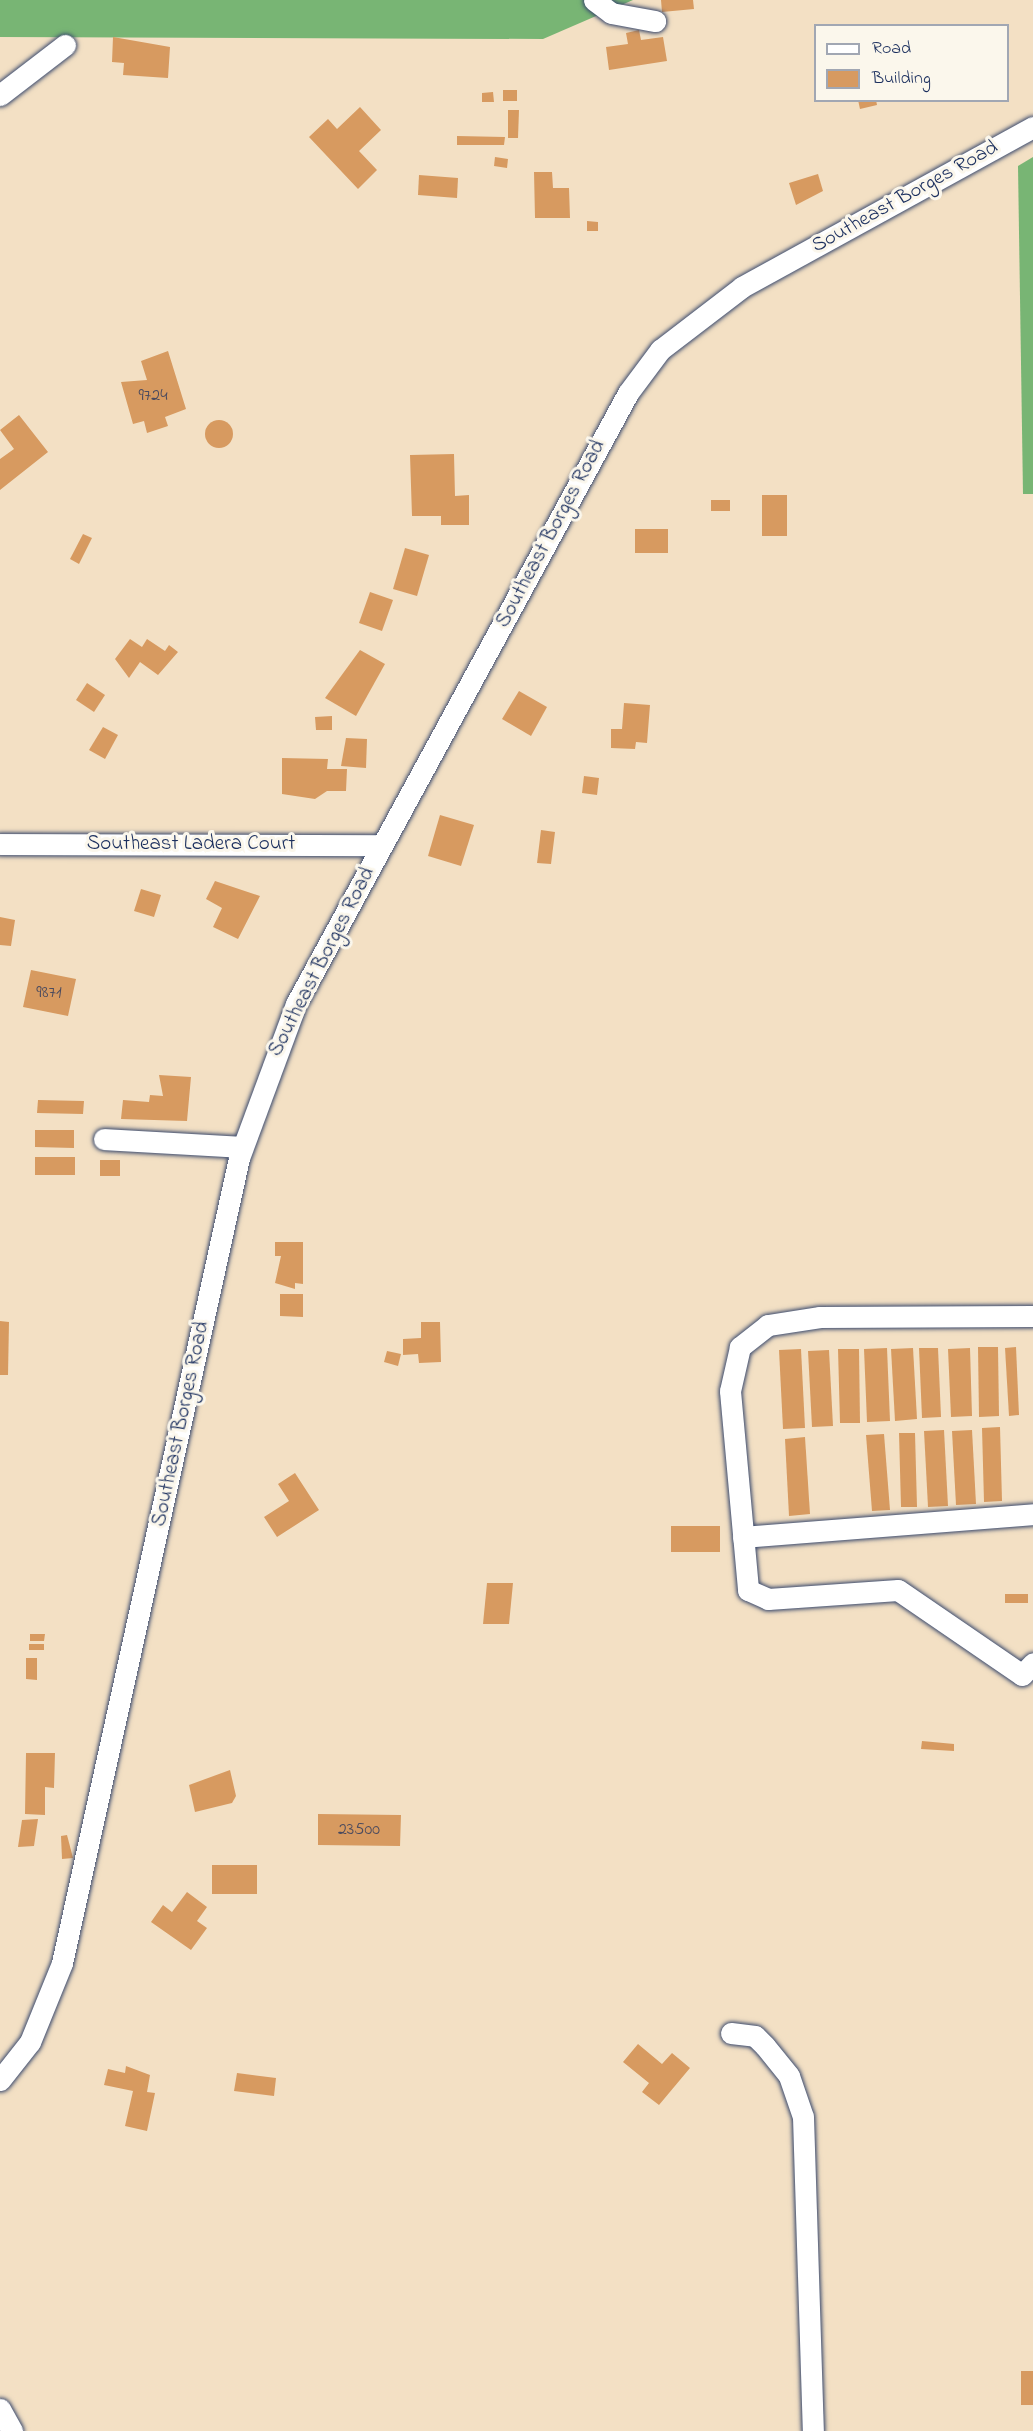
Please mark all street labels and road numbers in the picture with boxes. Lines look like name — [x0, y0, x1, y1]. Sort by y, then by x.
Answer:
street label: Southeast Borges Road — [807, 135, 1003, 259]
street label: Southeast Borges Road — [491, 436, 611, 632]
street label: Southeast Ladera Court — [87, 831, 295, 857]
street label: Southeast Borges Road — [263, 863, 381, 1061]
street label: Southeast Borges Road — [147, 1319, 215, 1529]

